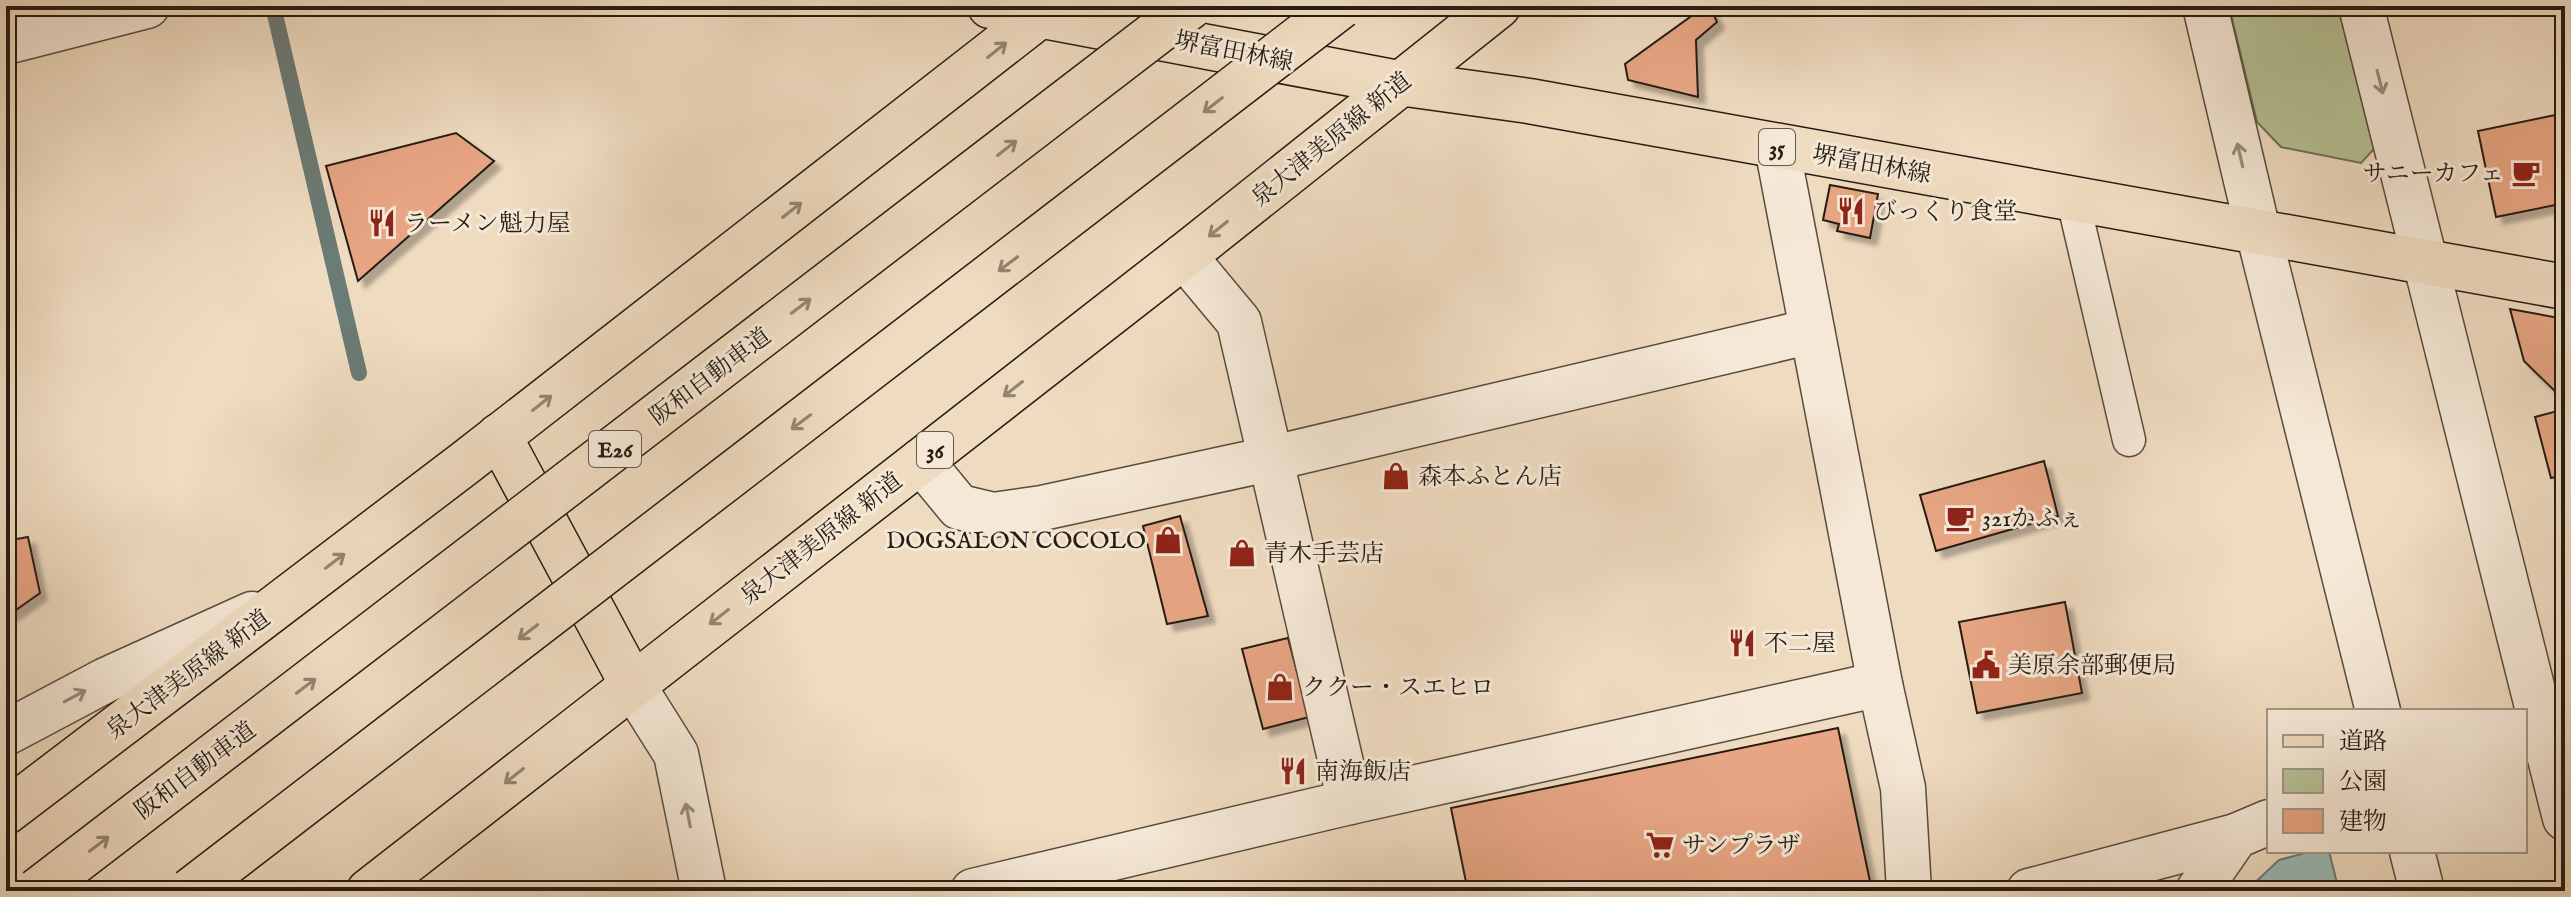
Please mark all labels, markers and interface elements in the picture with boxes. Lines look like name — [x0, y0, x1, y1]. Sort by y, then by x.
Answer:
street label: 堺富田林線 — [1172, 26, 1296, 79]
one-way arrow — [986, 41, 1007, 59]
street label: 泉大津美原線 新道 — [1246, 66, 1418, 214]
one-way arrow — [2373, 68, 2388, 94]
one-way arrow — [1203, 97, 1224, 114]
road number: 35 — [1759, 129, 1795, 165]
one-way arrow — [996, 140, 1018, 157]
street label: 堺富田林線 — [1810, 140, 1934, 191]
one-way arrow — [2232, 142, 2247, 168]
cafe icon: サニーカフェ — [2511, 158, 2541, 188]
place label: サニーカフェ — [2363, 159, 2504, 190]
restaurant icon: びっくり食堂 — [1836, 196, 1866, 226]
place label: びっくり食堂 — [1873, 197, 2017, 228]
one-way arrow — [781, 201, 802, 218]
restaurant icon: ラーメン魁力屋 — [367, 208, 397, 238]
place label: ラーメン魁力屋 — [404, 209, 571, 240]
one-way arrow — [1208, 220, 1229, 238]
one-way arrow — [998, 256, 1019, 273]
one-way arrow — [790, 298, 811, 315]
street label: 阪和自動車道 — [644, 321, 778, 433]
one-way arrow — [1003, 381, 1025, 398]
one-way arrow — [531, 395, 552, 412]
one-way arrow — [791, 414, 812, 431]
road number: E26 — [589, 431, 641, 467]
road number: 36 — [917, 432, 953, 468]
shop icon: 森本ふとん店 — [1381, 461, 1411, 491]
place label: 森本ふとん店 — [1418, 462, 1562, 493]
street label: 泉大津美原線 新道 — [735, 466, 909, 612]
cafe icon: 321かふぇ — [1945, 503, 1975, 533]
place label: 321かふぇ — [1982, 504, 2083, 535]
shop icon: DOGSALON COCOLO — [1153, 525, 1183, 555]
place label: DOGSALON COCOLO — [886, 526, 1146, 557]
shop icon: 青木手芸店 — [1227, 538, 1257, 568]
place label: 青木手芸店 — [1264, 539, 1384, 570]
one-way arrow — [324, 553, 346, 570]
street label: 泉大津美原線 新道 — [101, 603, 277, 747]
one-way arrow — [709, 608, 730, 625]
one-way arrow — [518, 623, 540, 640]
restaurant icon: 不二屋 — [1727, 628, 1757, 658]
place label: 不二屋 — [1764, 629, 1836, 660]
public building icon: 美原余部郵便局 — [1971, 650, 2001, 680]
place label: 美原余部郵便局 — [2008, 651, 2176, 682]
shop icon: ククー・スエヒロ — [1265, 672, 1295, 702]
place label: ククー・スエヒロ — [1302, 673, 1494, 704]
one-way arrow — [294, 677, 316, 694]
one-way arrow — [62, 687, 86, 703]
legend — [2267, 709, 2527, 853]
street label: 阪和自動車道 — [129, 715, 263, 827]
text: 道路 — [2339, 727, 2387, 758]
restaurant icon: 南海飯店 — [1278, 756, 1308, 786]
place label: 南海飯店 — [1315, 757, 1411, 788]
text: 公園 — [2339, 767, 2387, 798]
one-way arrow — [504, 768, 525, 785]
one-way arrow — [680, 802, 695, 828]
text: 建物 — [2339, 807, 2387, 838]
supermarket icon: サンプラザ — [1645, 830, 1675, 860]
place label: サンプラザ — [1682, 831, 1801, 862]
one-way arrow — [88, 835, 109, 852]

